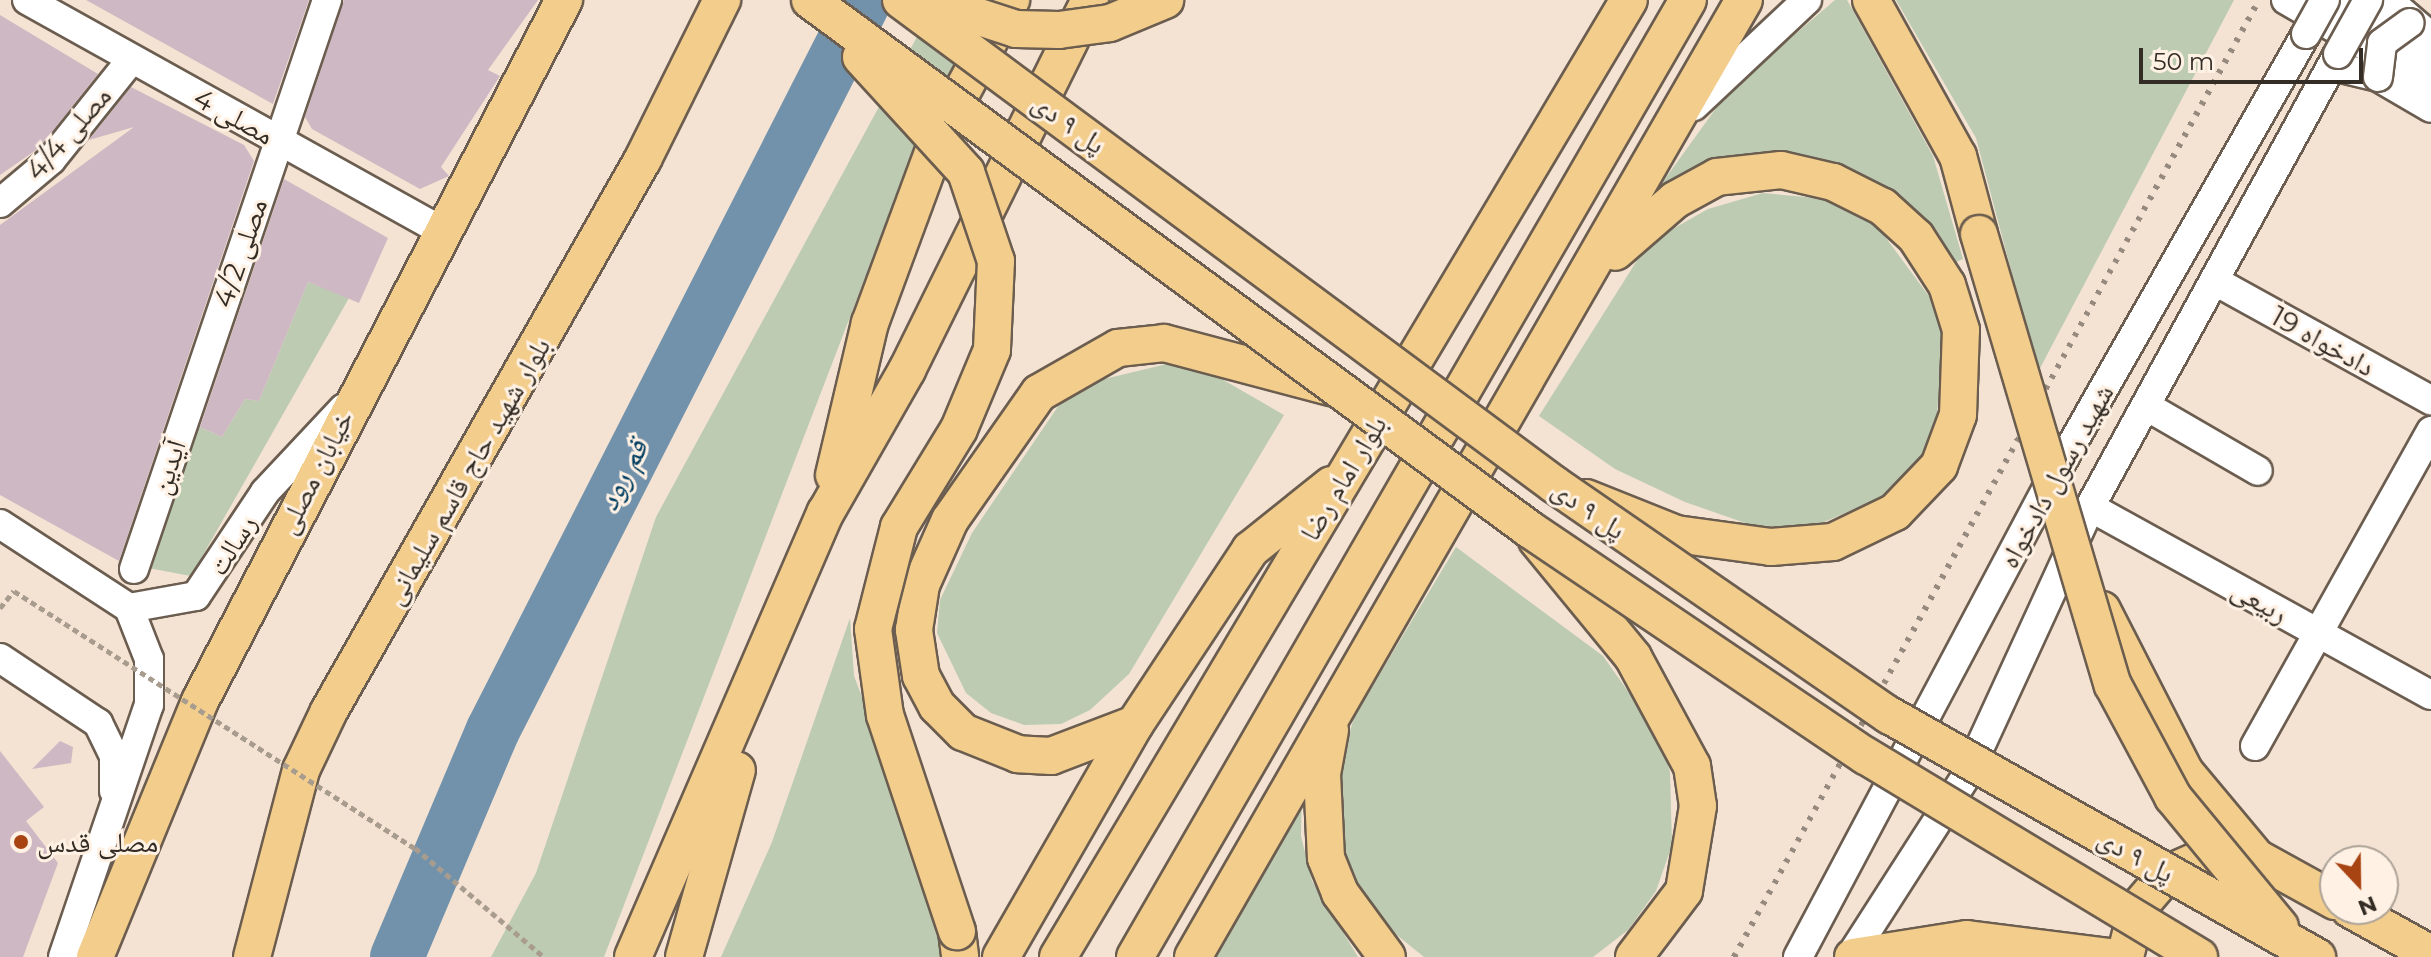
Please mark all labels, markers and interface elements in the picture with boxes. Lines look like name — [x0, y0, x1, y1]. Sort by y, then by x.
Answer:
scale bar — [2143, 32, 2367, 82]
text: 50 m — [2153, 47, 2214, 76]
street label: مصلی 4/4 — [18, 79, 118, 187]
street label: مصلی 4 — [188, 80, 280, 152]
street label: پل ۹ دی — [1026, 85, 1112, 161]
street label: مصلی 4/2 — [206, 194, 274, 312]
street label: دادخواه 19 — [2265, 299, 2381, 383]
street label: بلوار شهید حاج قاسم سلیمانی — [377, 332, 557, 610]
street label: شهید رسول دادخواه — [1992, 378, 2120, 574]
street label: خیابان مصلی — [270, 405, 360, 539]
street label: بلوار امام رضا — [1293, 409, 1393, 547]
water label: قم رود — [590, 434, 656, 516]
street label: آیدین — [143, 435, 193, 499]
street label: پل ۹ دی — [1546, 472, 1632, 546]
street label: رسالت — [200, 508, 264, 582]
street label: ربیعی — [2226, 572, 2294, 630]
street label: پل ۹ دی — [2092, 820, 2180, 890]
place label: مصلی قدس — [37, 825, 158, 859]
marker: مصلی قدس — [12, 833, 30, 851]
north arrow — [2319, 845, 2399, 925]
text: N — [2354, 890, 2381, 922]

